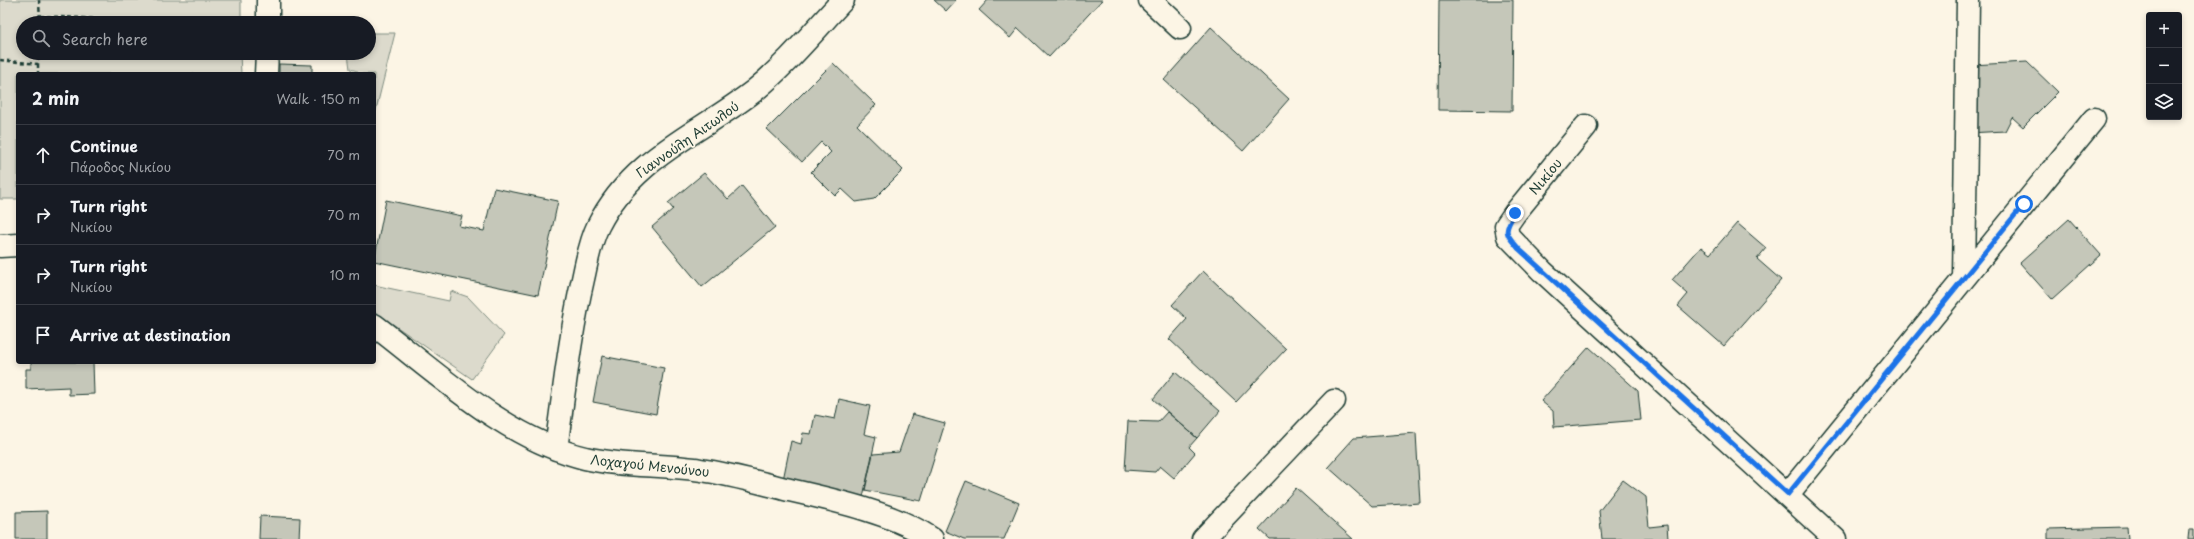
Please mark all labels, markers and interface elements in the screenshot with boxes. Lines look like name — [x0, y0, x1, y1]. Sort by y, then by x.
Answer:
map controls — [2146, 12, 2182, 120]
button: + — [2146, 12, 2182, 48]
search box — [16, 16, 376, 60]
icon: search — [30, 27, 52, 49]
text: Search here — [62, 27, 148, 50]
button: − — [2146, 48, 2182, 84]
button: layers — [2146, 84, 2182, 120]
text: 2 min — [32, 85, 79, 111]
text: Walk · 150 m — [276, 89, 360, 108]
street label: Γιαννούλη Αιτωλού — [632, 96, 742, 182]
text: Continue — [70, 134, 138, 157]
icon: ahead — [32, 144, 54, 166]
text: 70 m — [327, 145, 360, 164]
street label: Νικίου — [1524, 154, 1566, 198]
text: Πάροδος Νικίου — [70, 157, 171, 176]
text: Turn right — [70, 194, 147, 217]
route start — [2015, 195, 2033, 213]
icon: right — [32, 204, 54, 226]
route end — [1506, 204, 1524, 222]
text: 70 m — [327, 205, 360, 224]
text: Νικίου — [70, 217, 112, 236]
text: Turn right — [70, 254, 147, 277]
icon: right — [32, 264, 54, 286]
text: 10 m — [330, 265, 360, 284]
text: Νικίου — [70, 277, 112, 296]
text: Arrive at destination — [70, 323, 231, 346]
icon: arrive — [32, 324, 54, 346]
street label: Λοχαγού Μενούνου — [590, 449, 710, 481]

